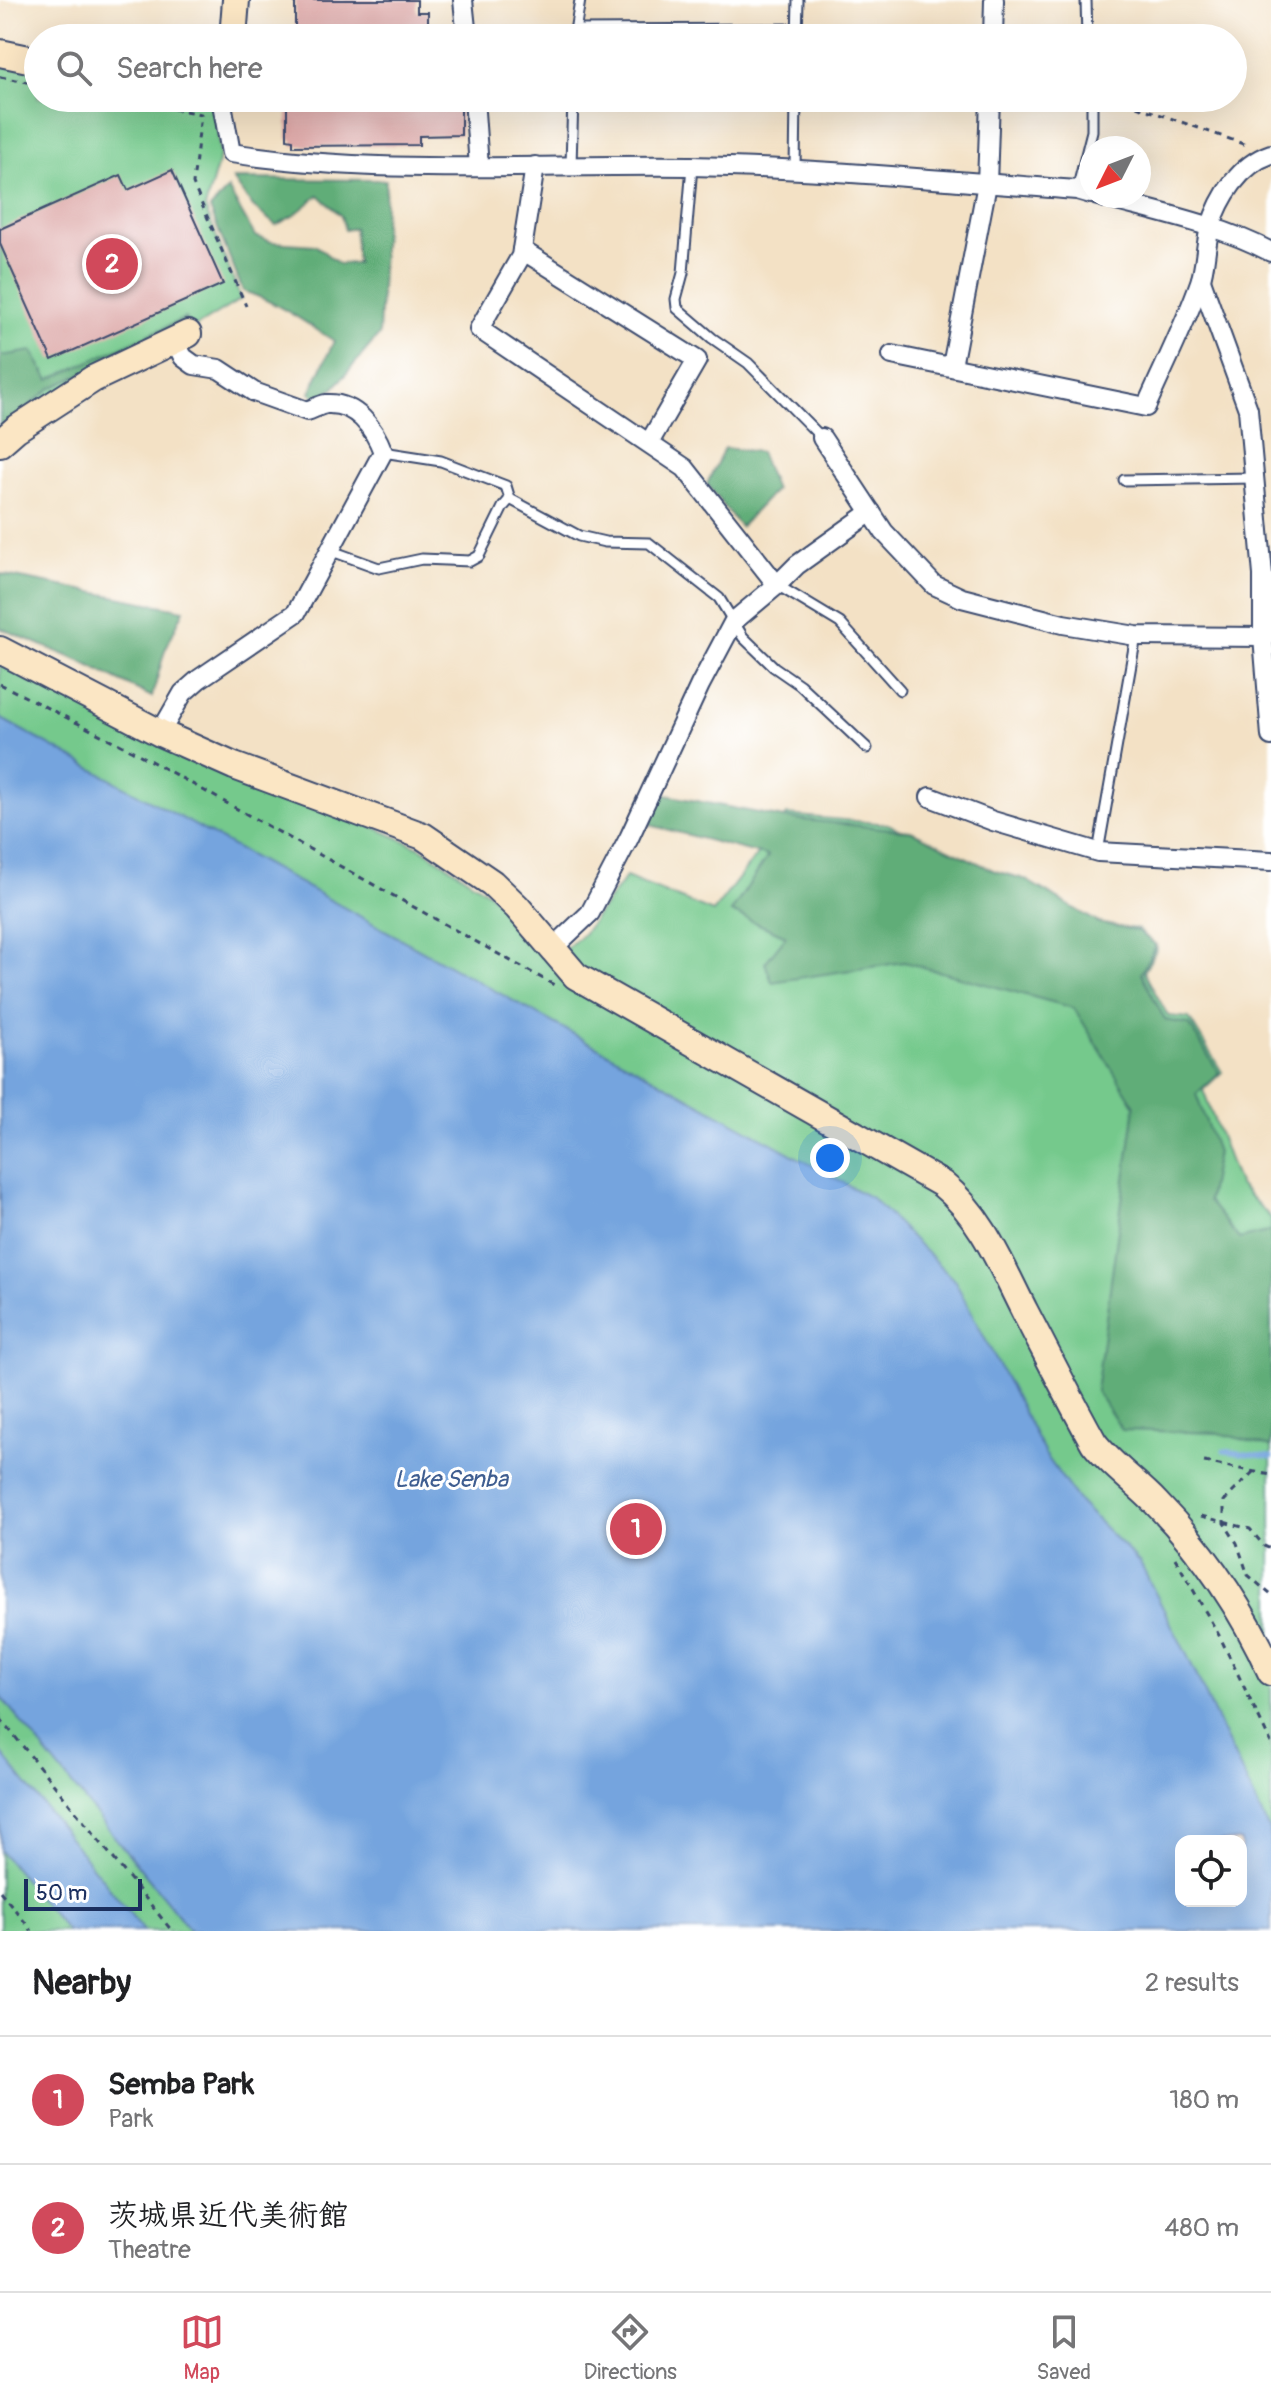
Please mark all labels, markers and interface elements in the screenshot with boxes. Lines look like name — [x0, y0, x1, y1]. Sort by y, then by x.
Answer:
search box — [24, 24, 1247, 112]
icon: search — [52, 46, 96, 90]
text: Search here — [116, 50, 263, 87]
north arrow — [1079, 136, 1151, 208]
pin: 2 — [86, 234, 138, 294]
your location — [810, 1138, 850, 1178]
water label: Lake Senba — [394, 1465, 510, 1494]
pin: 1 — [610, 1499, 662, 1559]
map controls — [1175, 1835, 1247, 1907]
button: locate — [1175, 1835, 1247, 1907]
scale bar — [24, 1875, 142, 1911]
text: 50 m — [36, 1879, 87, 1907]
text: Nearby — [32, 1962, 131, 2005]
text: 2 results — [1145, 1967, 1239, 1999]
text: Semba Park — [108, 2066, 254, 2103]
text: 1 — [53, 2084, 63, 2116]
text: 180 m — [1169, 2084, 1239, 2116]
text: Park — [108, 2103, 154, 2135]
text: 茨城県近代美術館 — [108, 2197, 348, 2234]
text: 2 — [51, 2212, 65, 2244]
text: 480 m — [1164, 2212, 1239, 2244]
text: Theatre — [108, 2234, 191, 2266]
tab: Map — [180, 2310, 224, 2386]
tab: Directions — [584, 2310, 677, 2386]
tab: Saved — [1037, 2310, 1091, 2386]

